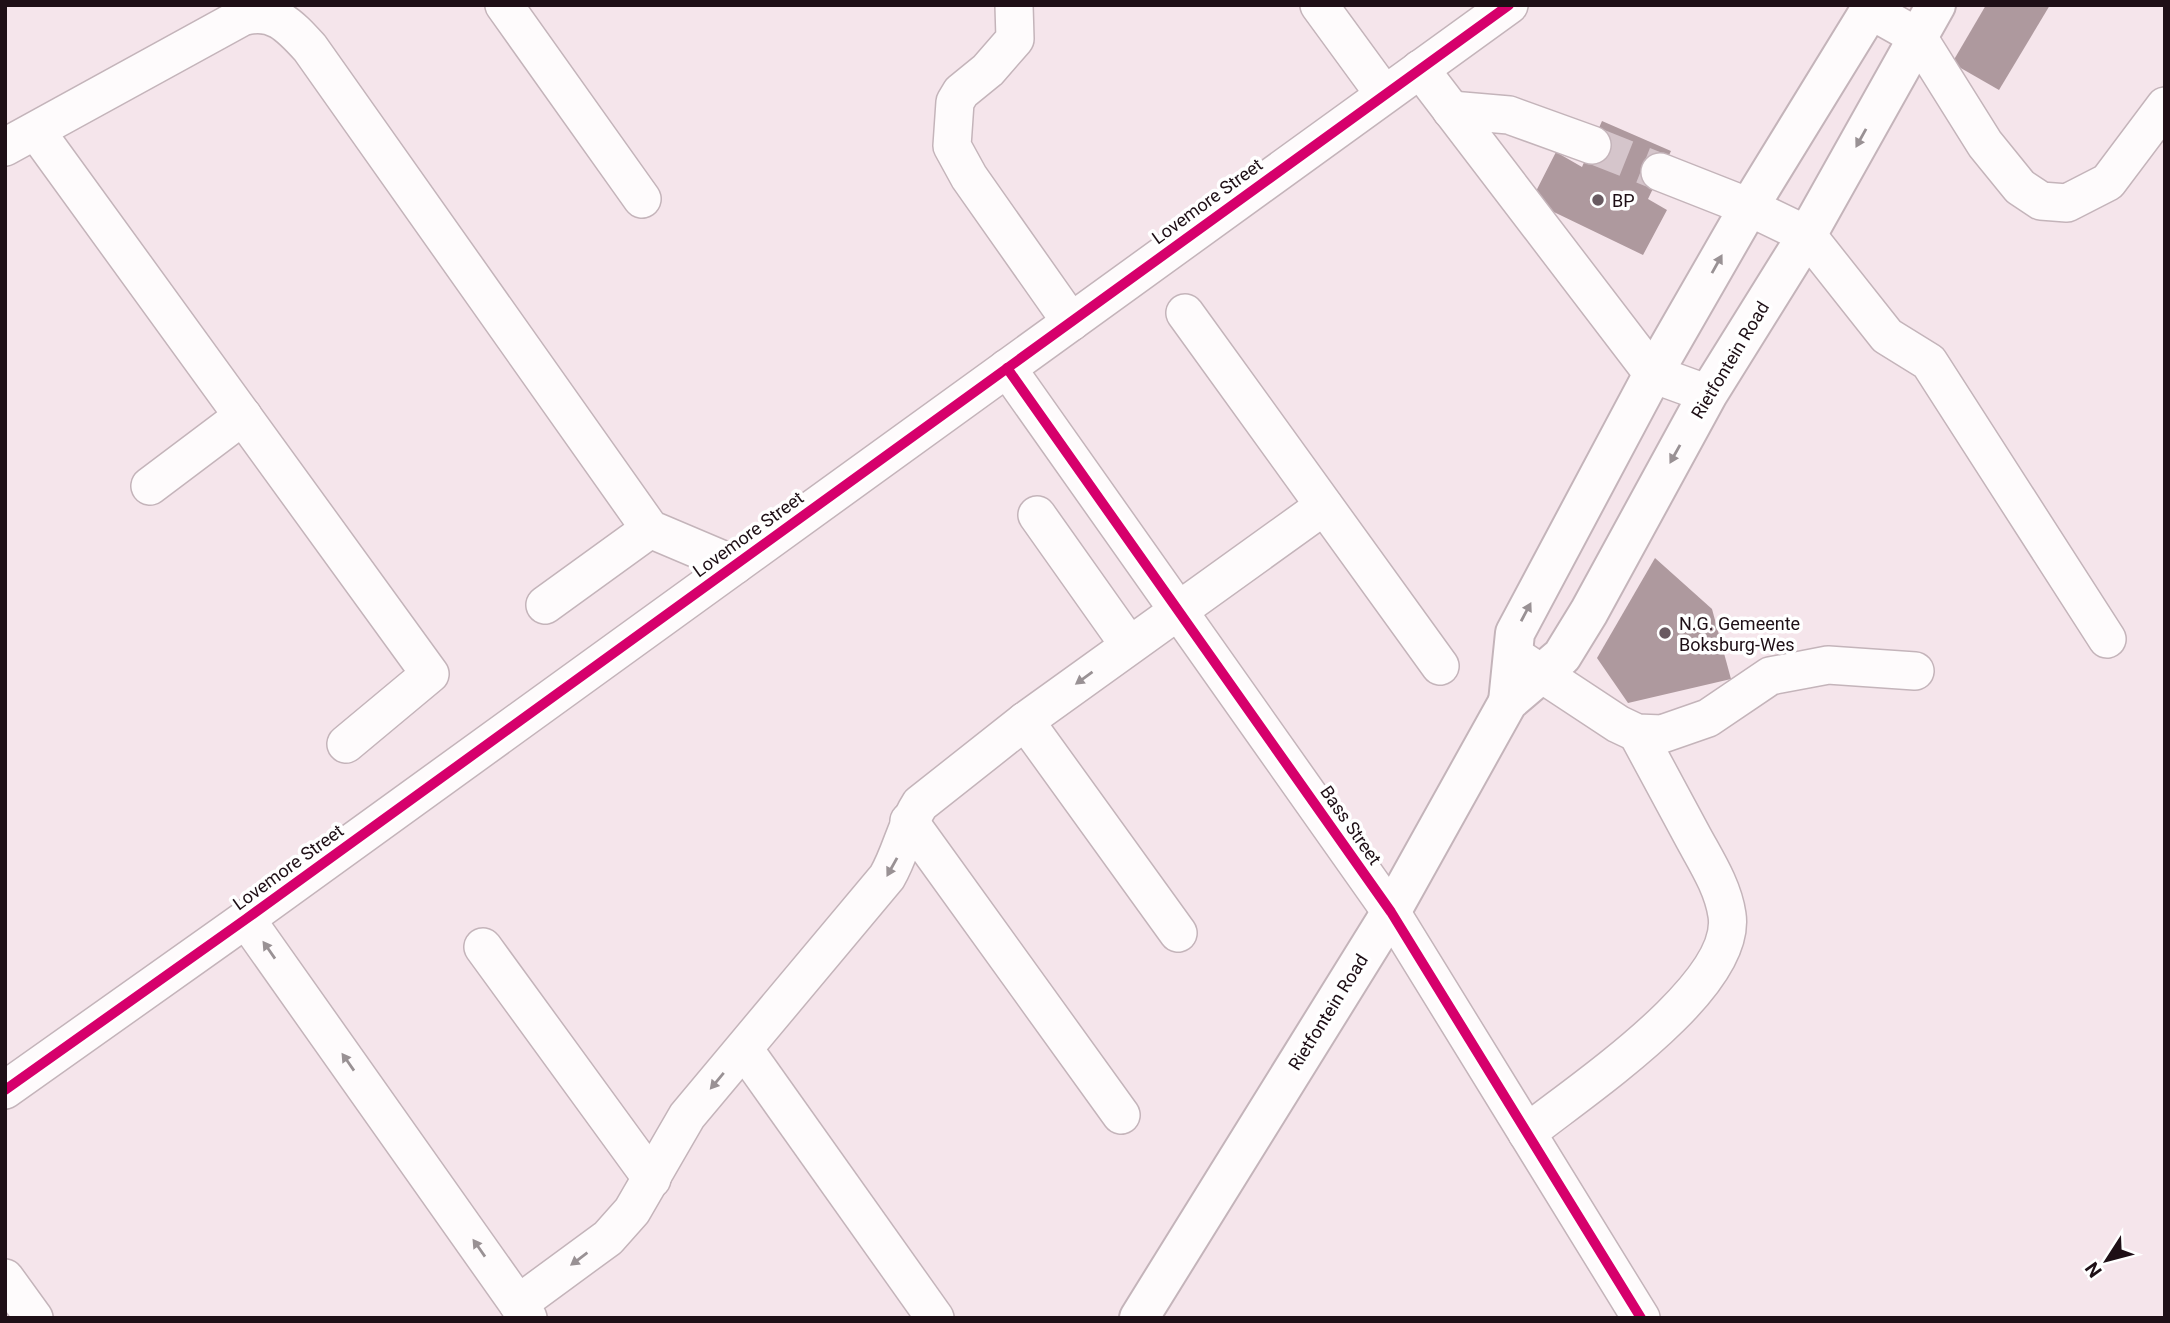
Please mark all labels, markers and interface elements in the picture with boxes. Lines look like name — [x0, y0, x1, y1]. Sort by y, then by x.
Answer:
one-way arrow — [1855, 128, 1867, 148]
street label: Lovemore Street — [1148, 154, 1266, 248]
place label: BP — [1612, 190, 1635, 211]
marker: BP — [1590, 192, 1606, 208]
one-way arrow — [1711, 254, 1723, 274]
street label: Rietfontein Road — [1687, 298, 1773, 422]
one-way arrow — [1670, 444, 1681, 464]
street label: Lovemore Street — [689, 487, 807, 581]
one-way arrow — [1521, 602, 1532, 622]
place label: N.G. Gemeente Boksburg-Wes — [1679, 613, 1800, 655]
marker: N.G. Gemeente Boksburg-Wes — [1657, 625, 1673, 641]
one-way arrow — [1075, 671, 1093, 685]
street label: Bass Street — [1316, 781, 1386, 869]
street label: Lovemore Street — [229, 820, 347, 914]
one-way arrow — [887, 858, 899, 878]
one-way arrow — [262, 941, 276, 959]
street label: Rietfontein Road — [1284, 950, 1372, 1074]
one-way arrow — [341, 1053, 355, 1071]
one-way arrow — [709, 1072, 725, 1090]
north arrow — [2072, 1225, 2142, 1295]
one-way arrow — [472, 1239, 486, 1257]
one-way arrow — [570, 1252, 588, 1266]
text: N — [2080, 1258, 2107, 1282]

